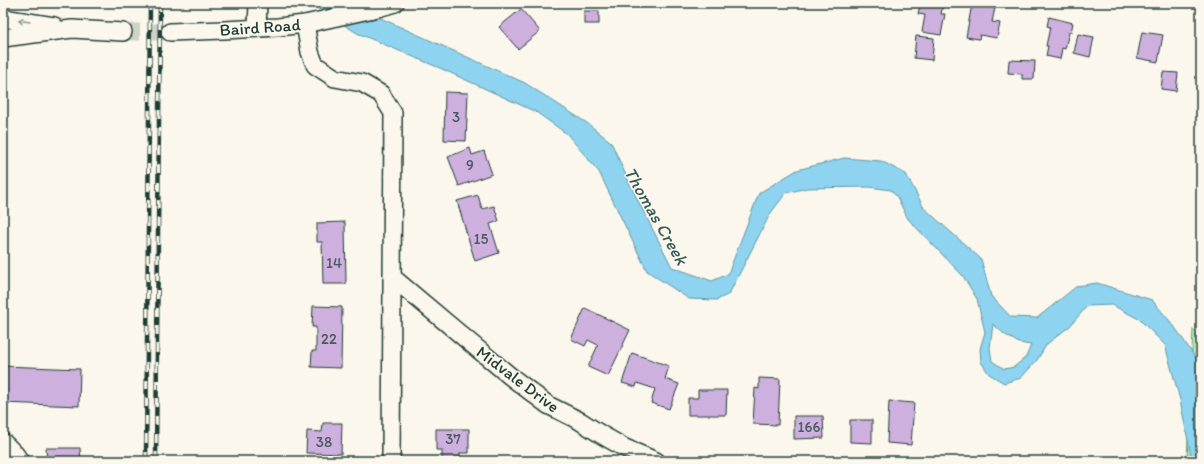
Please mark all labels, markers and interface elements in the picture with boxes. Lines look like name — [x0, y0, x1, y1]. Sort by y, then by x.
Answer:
street label: Baird Road — [219, 14, 302, 40]
one-way arrow — [18, 17, 31, 25]
house number: 3 — [452, 108, 460, 126]
house number: 9 — [466, 156, 474, 174]
water label: Thomas Creek — [619, 163, 694, 270]
house number: 15 — [474, 230, 489, 248]
house number: 14 — [326, 254, 342, 272]
house number: 22 — [321, 330, 337, 348]
street label: Midvale Drive — [473, 341, 563, 417]
house number: 166 — [798, 418, 820, 436]
house number: 37 — [445, 430, 461, 448]
house number: 38 — [316, 433, 332, 451]

